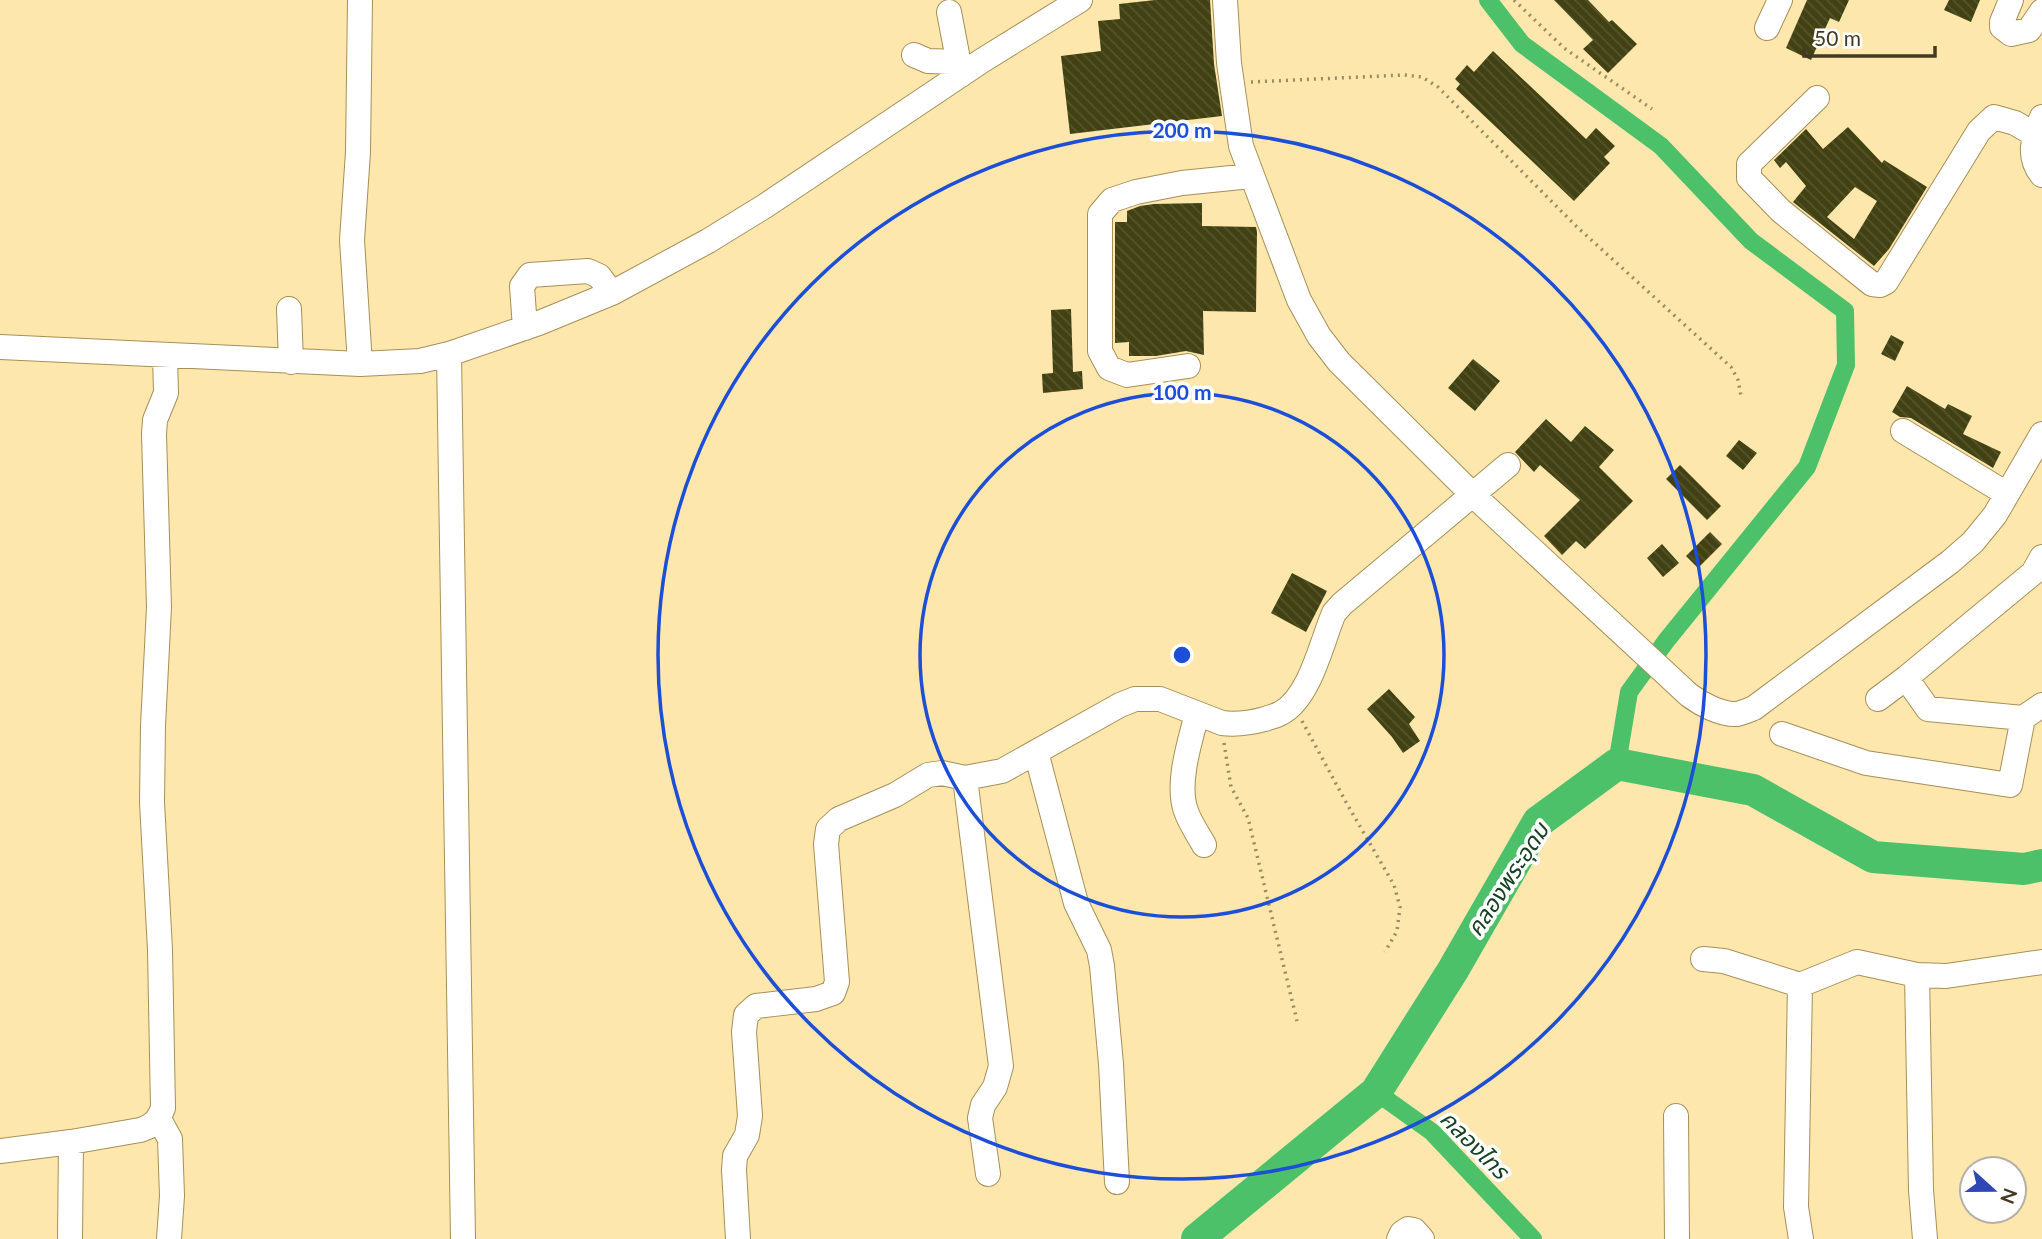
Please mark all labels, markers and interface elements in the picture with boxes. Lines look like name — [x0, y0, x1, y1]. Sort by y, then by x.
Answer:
scale bar — [1804, 14, 1935, 58]
text: 50 m — [1814, 25, 1861, 50]
text: 200 m — [1152, 117, 1212, 142]
text: 100 m — [1152, 379, 1212, 404]
centre of rings — [1170, 643, 1194, 667]
water label: คลองพระอุดม — [1460, 816, 1556, 941]
water label: คลองไทร — [1435, 1104, 1516, 1185]
north arrow — [1958, 1155, 2028, 1225]
text: N — [1996, 1185, 2023, 1207]

